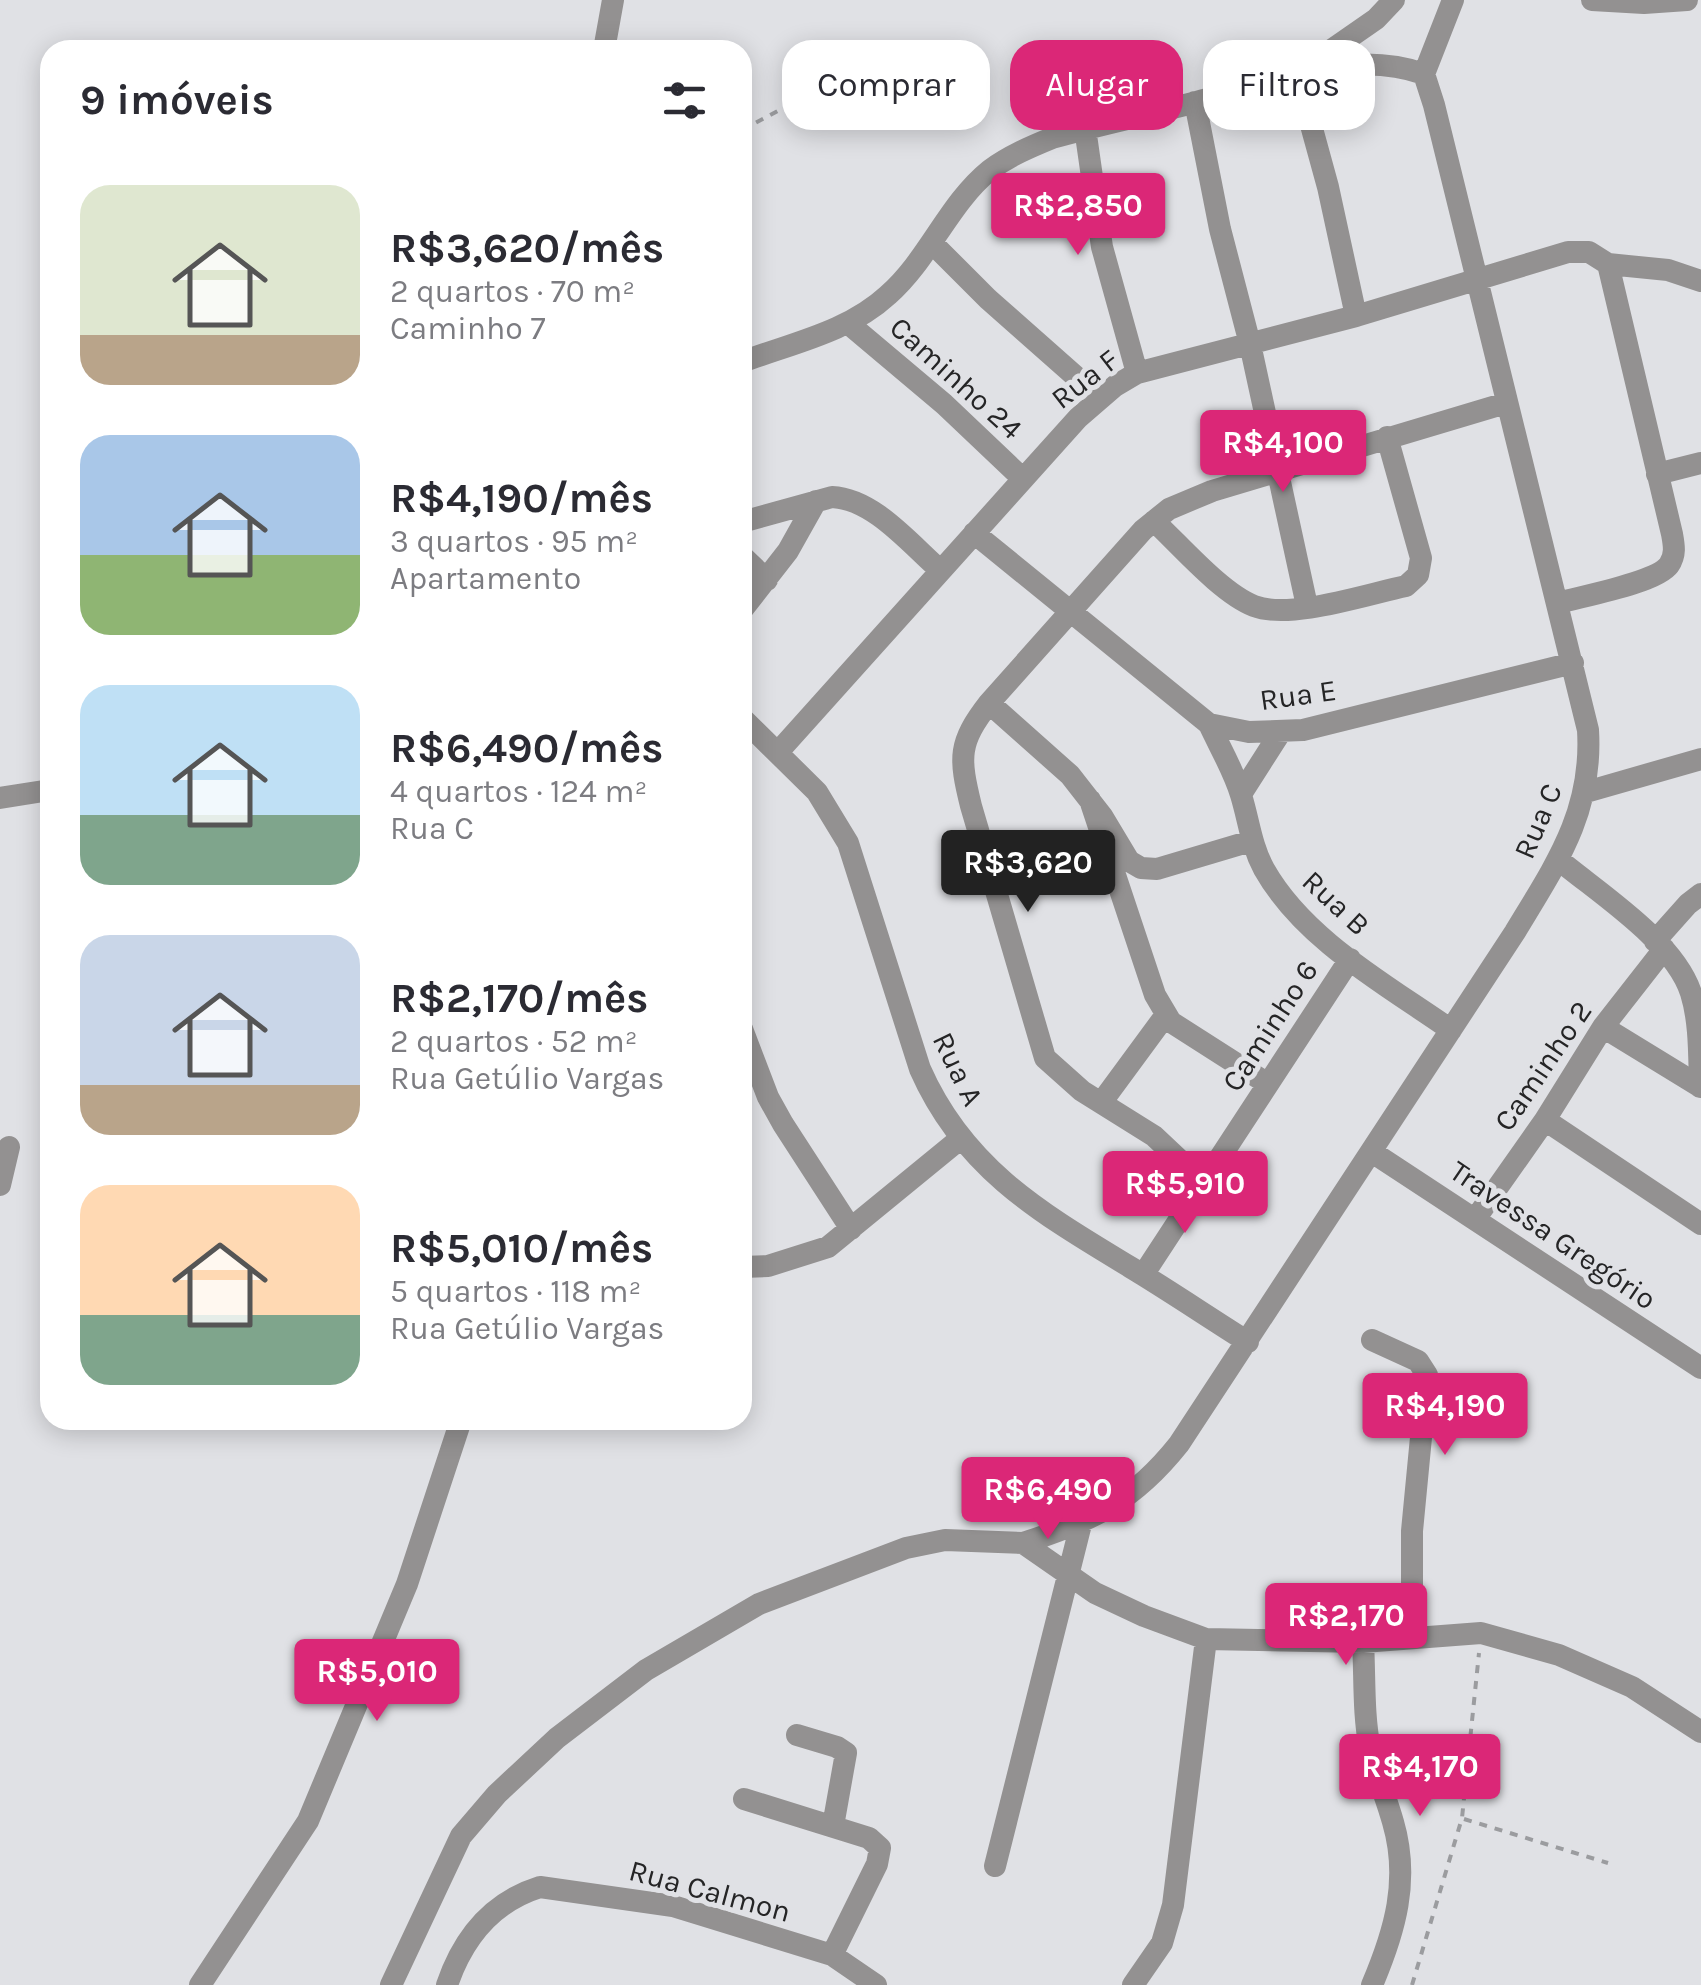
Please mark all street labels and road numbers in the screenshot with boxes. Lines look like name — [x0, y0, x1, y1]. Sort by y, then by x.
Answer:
street label: Caminho 24 — [882, 309, 1030, 447]
street label: Rua F — [1044, 341, 1126, 417]
street label: Rua E — [1257, 672, 1339, 718]
street label: Rua C — [1506, 778, 1570, 864]
street label: Rua B — [1295, 863, 1377, 943]
street label: Caminho 6 — [1214, 954, 1326, 1098]
street label: Caminho 2 — [1486, 994, 1600, 1138]
street label: Rua A — [925, 1026, 991, 1112]
street label: Travessa Gregório — [1443, 1153, 1663, 1317]
street label: Rua Calmon — [625, 1852, 795, 1930]

